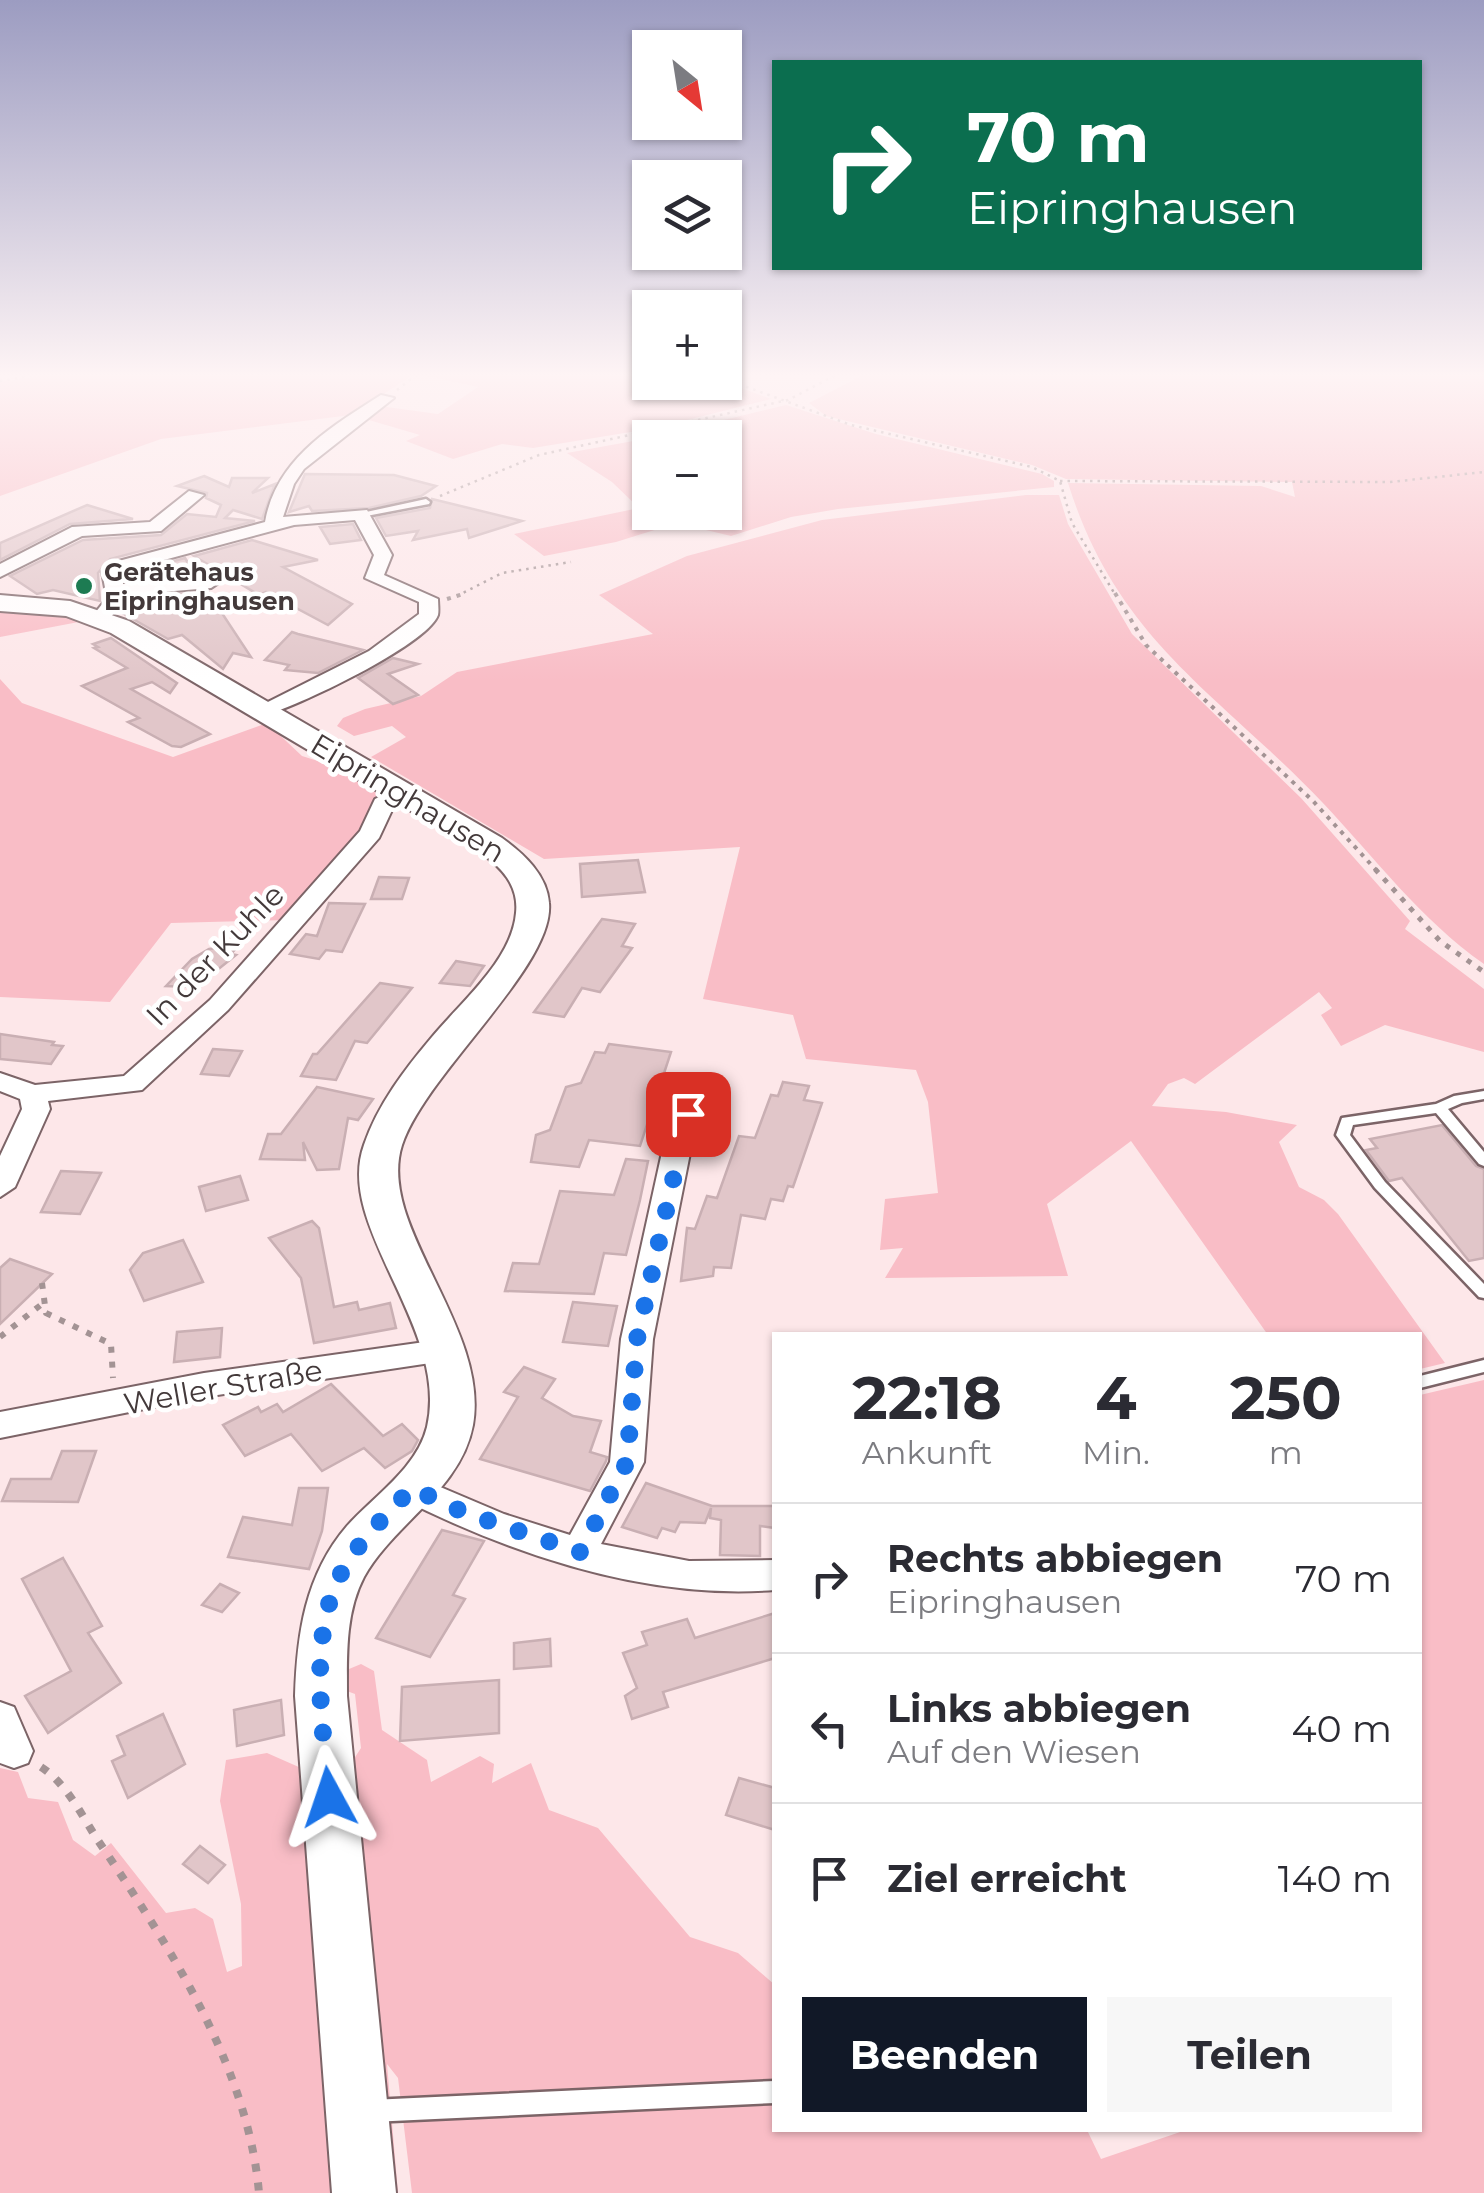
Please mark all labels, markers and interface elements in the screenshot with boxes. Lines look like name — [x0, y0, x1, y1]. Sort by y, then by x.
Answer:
north arrow — [632, 30, 742, 140]
map controls — [632, 30, 742, 530]
text: 70 m — [967, 94, 1150, 180]
icon: right — [802, 100, 932, 230]
button: layers — [632, 160, 742, 270]
text: Eipringhausen — [967, 180, 1298, 235]
button: + — [632, 290, 742, 400]
button: − — [632, 420, 742, 530]
place label: Gerätehaus Eipringhausen — [104, 557, 295, 616]
marker: Gerätehaus Eipringhausen — [73, 575, 95, 597]
street label: Eipringhausen — [304, 725, 512, 871]
street label: In der Kuhle — [138, 876, 292, 1034]
pin — [646, 1072, 731, 1157]
icon: arrive — [661, 1087, 716, 1142]
street label: Weller Straße — [121, 1351, 325, 1423]
text: 22:18 — [852, 1361, 1002, 1434]
text: 4 — [1095, 1361, 1137, 1434]
text: 250 — [1230, 1361, 1342, 1434]
text: Ankunft — [862, 1433, 992, 1472]
text: Min. — [1082, 1433, 1150, 1472]
text: m — [1269, 1433, 1303, 1472]
text: Rechts abbiegen — [887, 1535, 1223, 1582]
icon: right — [802, 1551, 857, 1606]
text: 70 m — [1295, 1555, 1392, 1602]
text: Eipringhausen — [887, 1582, 1122, 1621]
text: Links abbiegen — [887, 1685, 1191, 1732]
icon: left — [802, 1701, 857, 1756]
text: 40 m — [1291, 1705, 1392, 1752]
text: Auf den Wiesen — [887, 1732, 1141, 1771]
position arrow — [277, 1745, 381, 1849]
icon: arrive — [802, 1851, 857, 1906]
text: Ziel erreicht — [887, 1855, 1127, 1902]
text: 140 m — [1278, 1855, 1392, 1902]
button: Beenden — [802, 1997, 1087, 2112]
button: Teilen — [1107, 1997, 1392, 2112]

